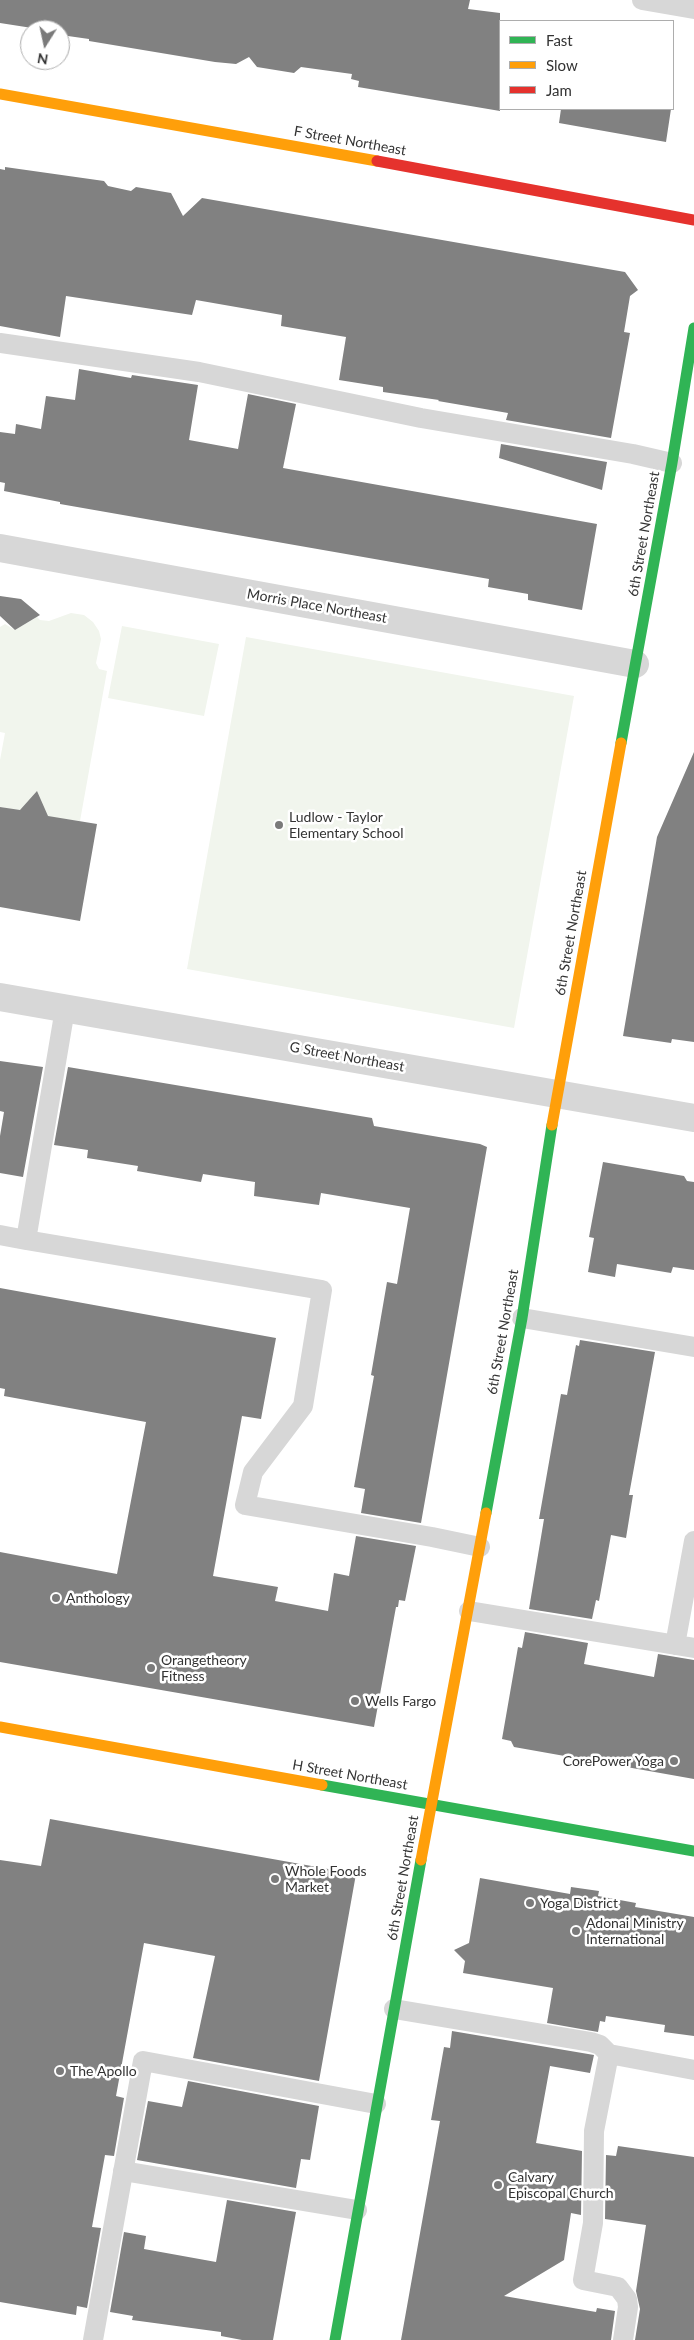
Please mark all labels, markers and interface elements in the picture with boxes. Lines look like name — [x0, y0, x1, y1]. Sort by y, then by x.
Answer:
north arrow — [20, 20, 70, 70]
legend — [499, 20, 674, 110]
text: Fast — [546, 31, 573, 49]
text: N — [36, 50, 49, 69]
text: Slow — [546, 56, 578, 74]
text: Jam — [546, 81, 572, 99]
street label: F Street Northeast — [293, 123, 407, 159]
street label: 6th Street Northeast — [625, 470, 663, 598]
street label: Morris Place Northeast — [246, 585, 388, 627]
place label: Ludlow - Taylor Elementary School — [289, 809, 403, 842]
marker: Ludlow - Taylor Elementary School — [273, 819, 285, 831]
street label: 6th Street Northeast — [552, 869, 590, 997]
street label: G Street Northeast — [288, 1039, 406, 1075]
street label: 6th Street Northeast — [484, 1268, 522, 1396]
place label: Anthology — [66, 1590, 130, 1606]
marker: Anthology — [50, 1592, 62, 1604]
place label: Orangetheory Fitness — [161, 1652, 247, 1684]
marker: Orangetheory Fitness — [145, 1662, 157, 1674]
place label: Wells Fargo — [365, 1693, 436, 1709]
marker: Wells Fargo — [349, 1695, 361, 1707]
place label: CorePower Yoga — [563, 1753, 664, 1769]
marker: CorePower Yoga — [668, 1755, 680, 1767]
street label: H Street Northeast — [291, 1757, 409, 1793]
street label: 6th Street Northeast — [384, 1814, 422, 1942]
place label: Whole Foods Market — [285, 1863, 367, 1895]
marker: Whole Foods Market — [269, 1873, 281, 1885]
place label: Yoga District — [540, 1895, 618, 1911]
marker: Yoga District — [524, 1897, 536, 1909]
place label: Adonai Ministry International — [586, 1915, 684, 1948]
marker: Adonai Ministry International — [570, 1925, 582, 1937]
place label: The Apollo — [70, 2063, 137, 2079]
marker: The Apollo — [54, 2065, 66, 2077]
place label: Calvary Episcopal Church — [508, 2169, 614, 2202]
marker: Calvary Episcopal Church — [492, 2179, 504, 2191]

